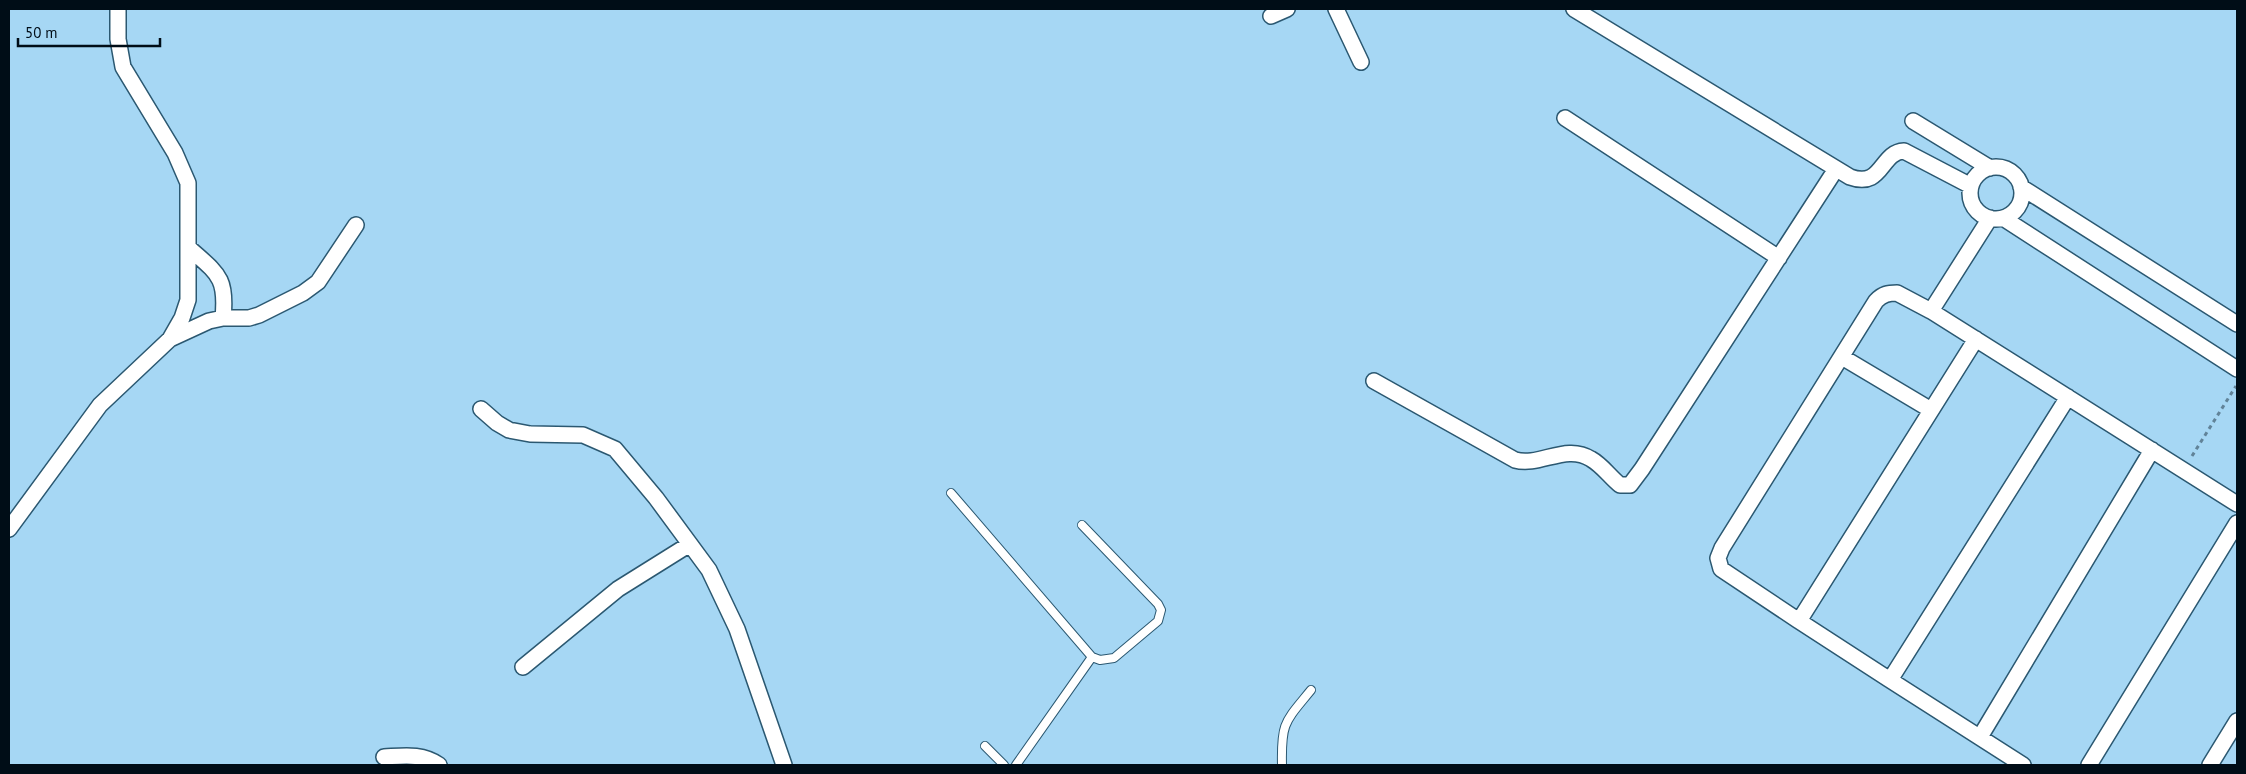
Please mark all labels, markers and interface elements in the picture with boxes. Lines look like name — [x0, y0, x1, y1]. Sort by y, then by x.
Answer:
scale bar — [18, 15, 160, 47]
text: 50 m — [25, 23, 58, 42]

